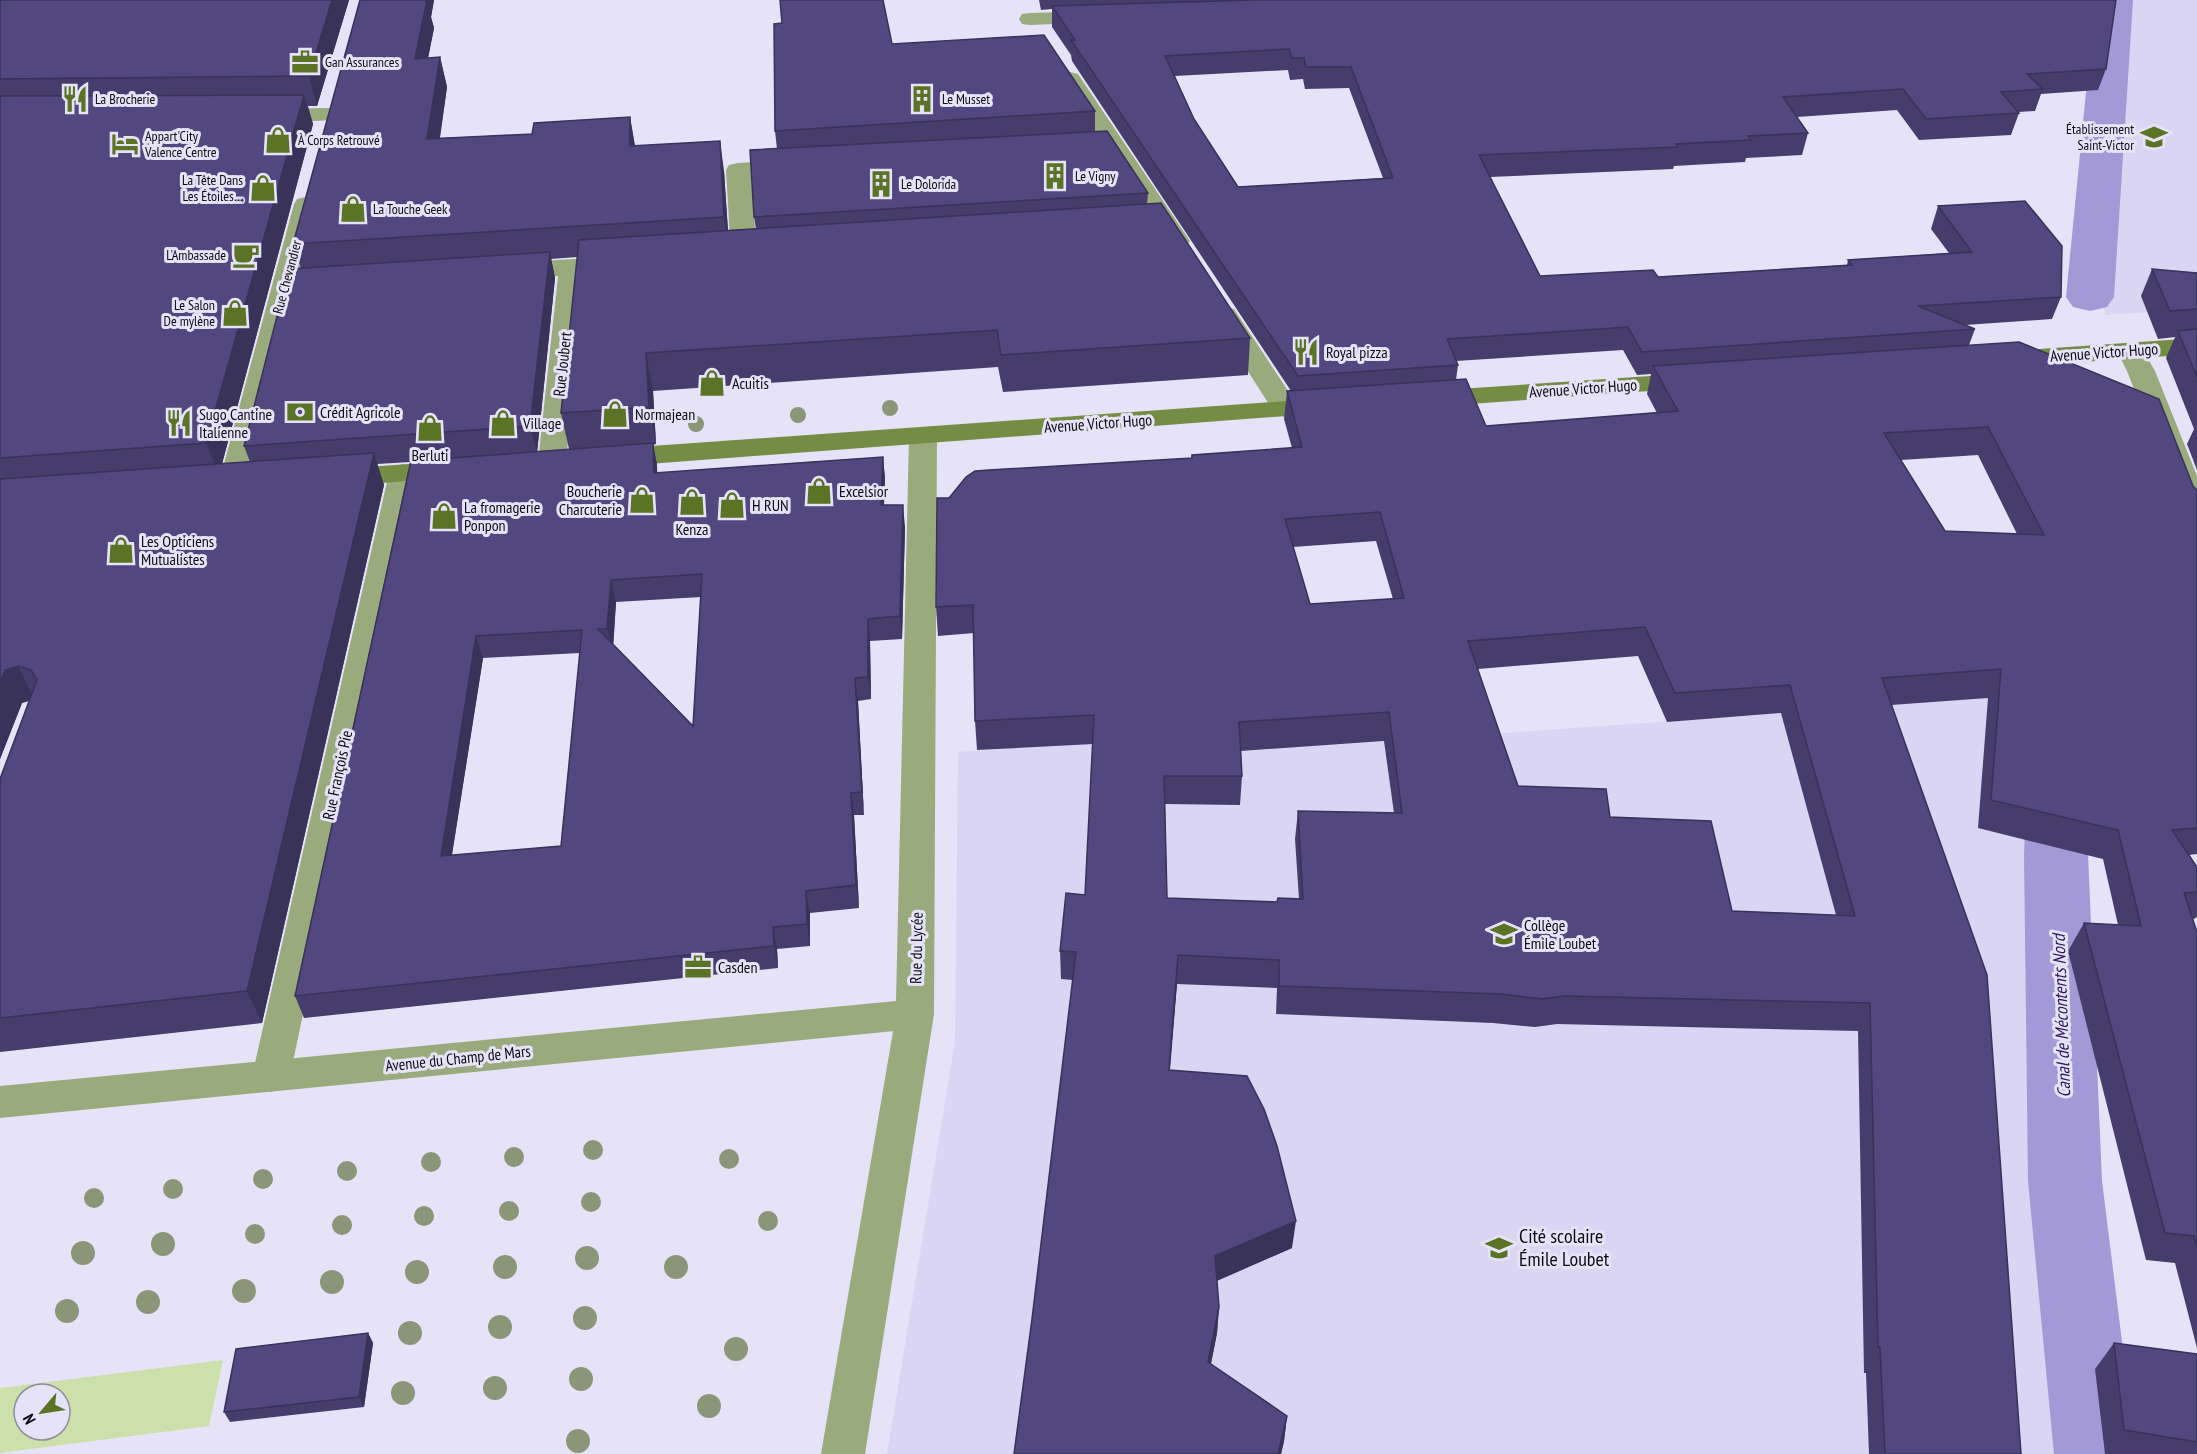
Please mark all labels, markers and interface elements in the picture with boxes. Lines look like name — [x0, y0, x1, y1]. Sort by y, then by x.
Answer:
office icon: Gan Assurances — [290, 47, 320, 77]
place label: Gan Assurances — [325, 53, 399, 71]
restaurant icon: La Brocherie — [60, 84, 90, 114]
building icon: Le Musset — [907, 84, 937, 114]
place label: La Brocherie — [95, 90, 155, 108]
place label: Le Musset — [942, 90, 990, 108]
place label: Établissement Saint-Victor — [2066, 120, 2134, 154]
school or university icon: Établissement Saint-Victor — [2139, 122, 2169, 152]
shop icon: À Corps Retrouvé — [263, 125, 293, 155]
place label: Appart'City Valence Centre — [144, 127, 217, 161]
hotel icon: Appart'City Valence Centre — [110, 129, 140, 159]
place label: À Corps Retrouvé — [298, 131, 380, 149]
building icon: Le Vigny — [1040, 161, 1070, 191]
place label: Le Vigny — [1075, 167, 1116, 185]
building icon: Le Dolorida — [866, 169, 896, 199]
place label: La Tête Dans Les Étoiles… — [182, 171, 243, 205]
shop icon: La Tête Dans Les Étoiles… — [248, 173, 278, 203]
place label: Le Dolorida — [901, 175, 956, 193]
shop icon: La Touche Geek — [338, 194, 368, 224]
place label: La Touche Geek — [373, 200, 448, 218]
street label: Rue Chevandier — [269, 238, 306, 316]
cafe icon: L'Ambassade — [231, 240, 261, 270]
place label: L'Ambassade — [166, 246, 226, 264]
place label: Le Salon De mylène — [164, 296, 215, 330]
shop icon: Le Salon De mylène — [220, 298, 250, 328]
street label: Rue Joubert — [549, 330, 575, 397]
restaurant icon: Royal pizza — [1291, 337, 1321, 367]
street label: Avenue Victor Hugo — [2049, 338, 2159, 366]
place label: Royal pizza — [1326, 342, 1388, 362]
shop icon: Acuitis — [697, 368, 727, 398]
place label: Acuitis — [732, 373, 769, 393]
street label: Avenue Victor Hugo — [1528, 374, 1638, 402]
bank icon: Crédit Agricole — [285, 397, 315, 427]
shop icon: Normajean — [600, 399, 630, 429]
place label: Crédit Agricole — [320, 402, 401, 422]
place label: Sugo Cantine Italienne — [199, 404, 272, 442]
place label: Normajean — [635, 404, 695, 424]
restaurant icon: Sugo Cantine Italienne — [164, 408, 194, 438]
shop icon: Village — [488, 408, 518, 438]
street label: Avenue Victor Hugo — [1043, 409, 1153, 437]
shop icon: Berluti — [415, 413, 445, 443]
place label: Village — [522, 413, 561, 433]
place label: Berluti — [411, 445, 449, 465]
shop icon: Excelsior — [804, 476, 834, 506]
place label: Boucherie Charcuterie — [559, 481, 622, 519]
place label: Excelsior — [839, 481, 889, 501]
shop icon: Boucherie Charcuterie — [627, 485, 657, 515]
shop icon: Kenza — [677, 487, 707, 517]
shop icon: H RUN — [717, 490, 747, 520]
place label: H RUN — [752, 495, 789, 515]
place label: La fromagerie Ponpon — [464, 497, 540, 535]
shop icon: La fromagerie Ponpon — [429, 501, 459, 531]
place label: Kenza — [675, 519, 709, 539]
place label: Les Opticiens Mutualistes — [141, 531, 214, 569]
shop icon: Les Opticiens Mutualistes — [106, 535, 136, 565]
street label: Rue François Pie — [318, 728, 356, 822]
street label: Rue du Lycée — [905, 912, 927, 984]
place label: Collège Émile Loubet — [1524, 915, 1597, 953]
school or university icon: Collège Émile Loubet — [1489, 919, 1519, 949]
water label: Canal de Mécontents Nord — [2047, 932, 2075, 1098]
office icon: Casden — [683, 952, 713, 982]
place label: Casden — [718, 957, 758, 977]
street label: Avenue du Champ de Mars — [384, 1040, 532, 1076]
place label: Cité scolaire Émile Loubet — [1519, 1223, 1610, 1272]
school or university icon: Cité scolaire Émile Loubet — [1484, 1233, 1514, 1263]
north arrow — [12, 1382, 72, 1442]
text: N — [18, 1411, 40, 1428]

